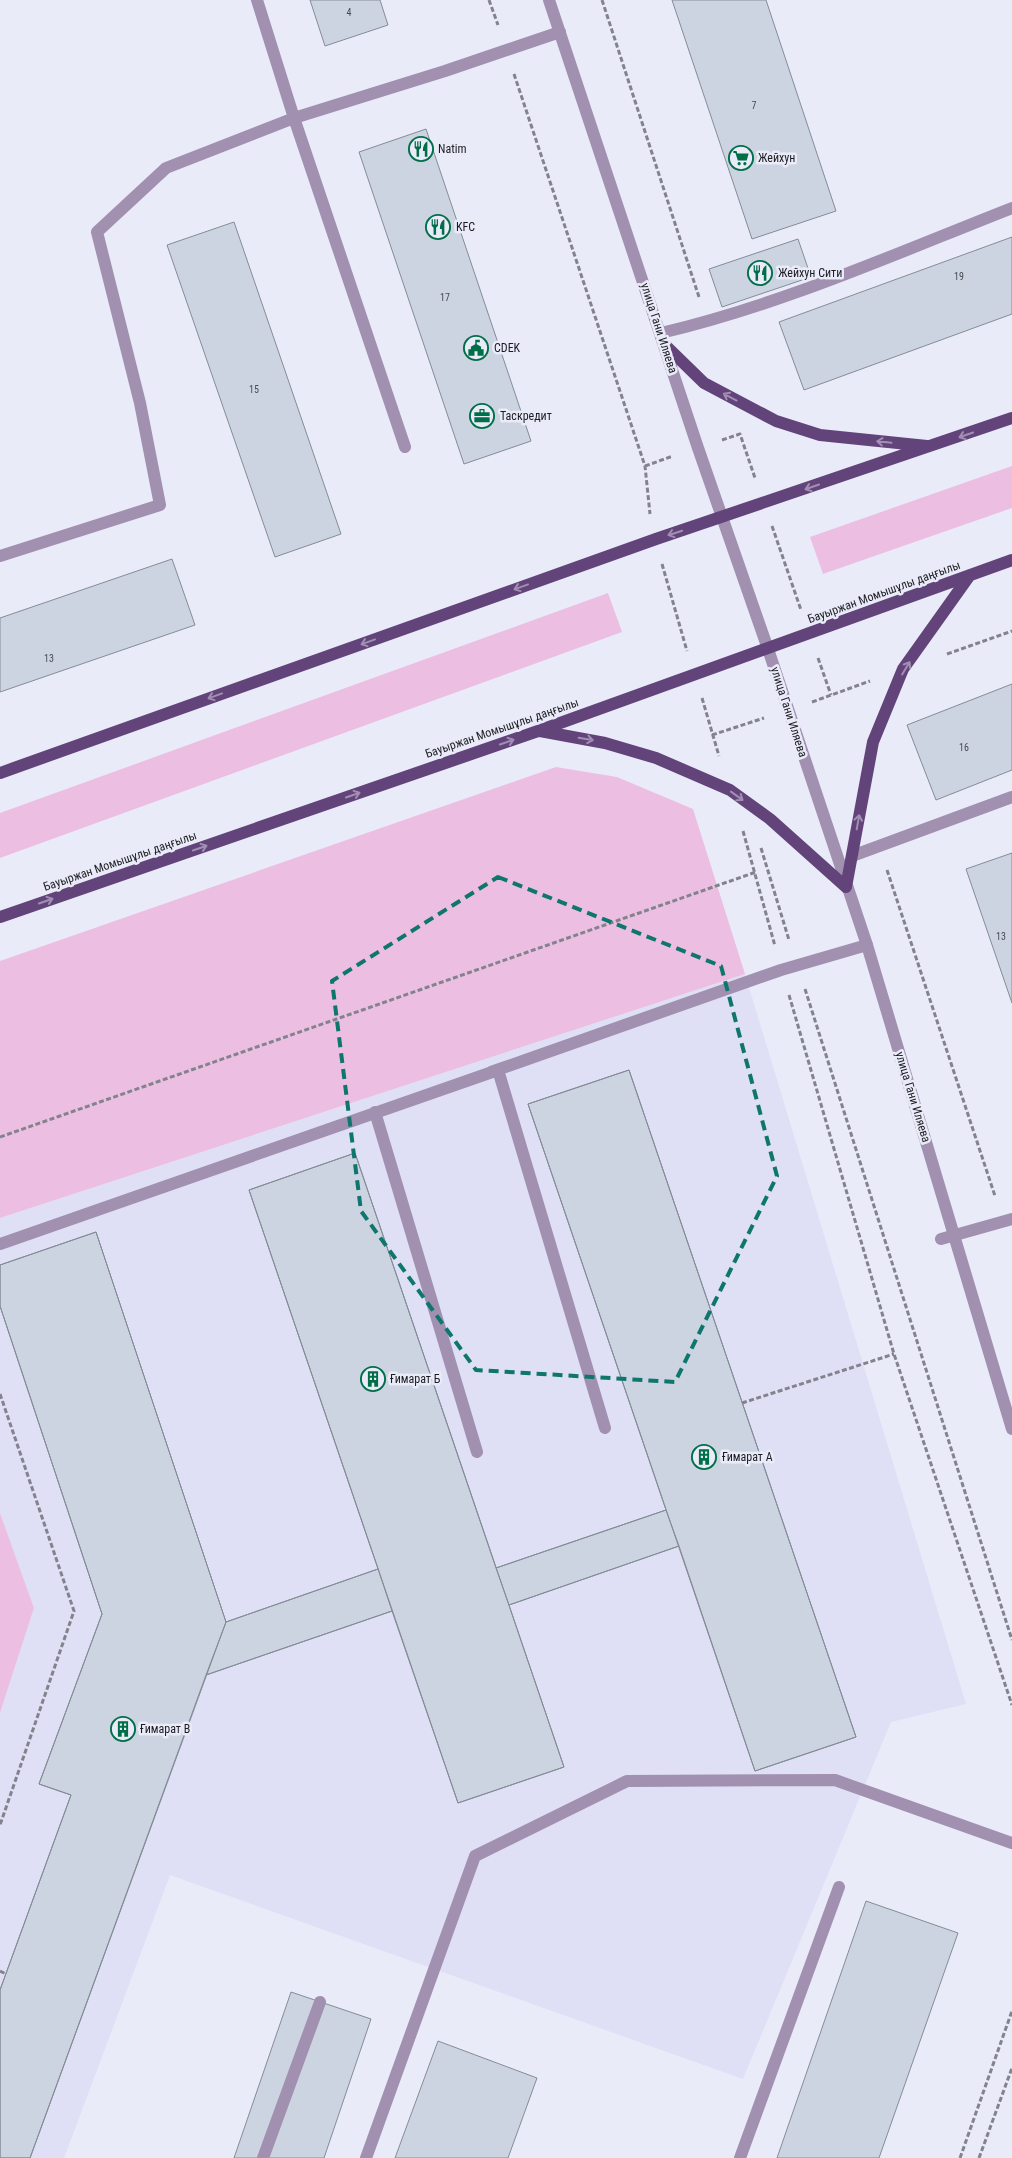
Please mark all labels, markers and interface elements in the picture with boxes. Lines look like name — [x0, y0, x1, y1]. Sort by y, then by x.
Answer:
house number: 4 — [347, 7, 352, 18]
house number: 7 — [752, 100, 757, 111]
restaurant icon: Natim — [408, 136, 434, 162]
place label: Natim — [438, 142, 467, 156]
supermarket icon: Жейхун — [728, 145, 754, 171]
place label: Жейхун — [758, 151, 795, 165]
restaurant icon: KFC — [425, 214, 451, 240]
place label: KFC — [456, 220, 475, 234]
restaurant icon: Жейхун Сити — [747, 260, 773, 286]
place label: Жейхун Сити — [778, 266, 842, 280]
house number: 19 — [954, 271, 964, 282]
street label: улица Гани Иляева — [638, 281, 680, 375]
house number: 17 — [440, 292, 450, 303]
public building icon: CDEK — [463, 335, 489, 361]
place label: CDEK — [494, 341, 521, 355]
house number: 15 — [249, 384, 259, 395]
one-way arrow — [723, 391, 738, 401]
office icon: Таскредит — [469, 403, 495, 429]
place label: Таскредит — [500, 409, 552, 423]
one-way arrow — [959, 431, 974, 440]
one-way arrow — [876, 437, 892, 447]
one-way arrow — [805, 483, 821, 492]
one-way arrow — [667, 528, 683, 538]
street label: Бауыржан Момышұлы даңғылы — [806, 558, 962, 626]
one-way arrow — [514, 583, 530, 592]
one-way arrow — [361, 637, 377, 647]
house number: 13 — [44, 653, 54, 664]
one-way arrow — [901, 661, 911, 675]
street label: улица Гани Иляева — [768, 665, 810, 759]
one-way arrow — [208, 692, 224, 701]
street label: Бауыржан Момышұлы даңғылы — [424, 695, 580, 761]
one-way arrow — [578, 735, 594, 745]
one-way arrow — [498, 737, 514, 746]
house number: 16 — [959, 742, 969, 753]
one-way arrow — [345, 790, 360, 799]
one-way arrow — [730, 791, 744, 801]
one-way arrow — [854, 814, 864, 830]
street label: Бауыржан Момышұлы даңғылы — [42, 828, 198, 894]
one-way arrow — [191, 843, 207, 852]
one-way arrow — [38, 896, 53, 905]
house number: 13 — [996, 931, 1006, 942]
street label: улица Гани Иляева — [893, 1050, 934, 1144]
building icon: Ғимарат Б — [360, 1366, 386, 1392]
place label: Ғимарат Б — [390, 1372, 441, 1386]
building icon: Ғимарат А — [691, 1444, 717, 1470]
place label: Ғимарат А — [722, 1450, 773, 1464]
building icon: Ғимарат В — [110, 1716, 136, 1742]
place label: Ғимарат В — [140, 1722, 190, 1736]

